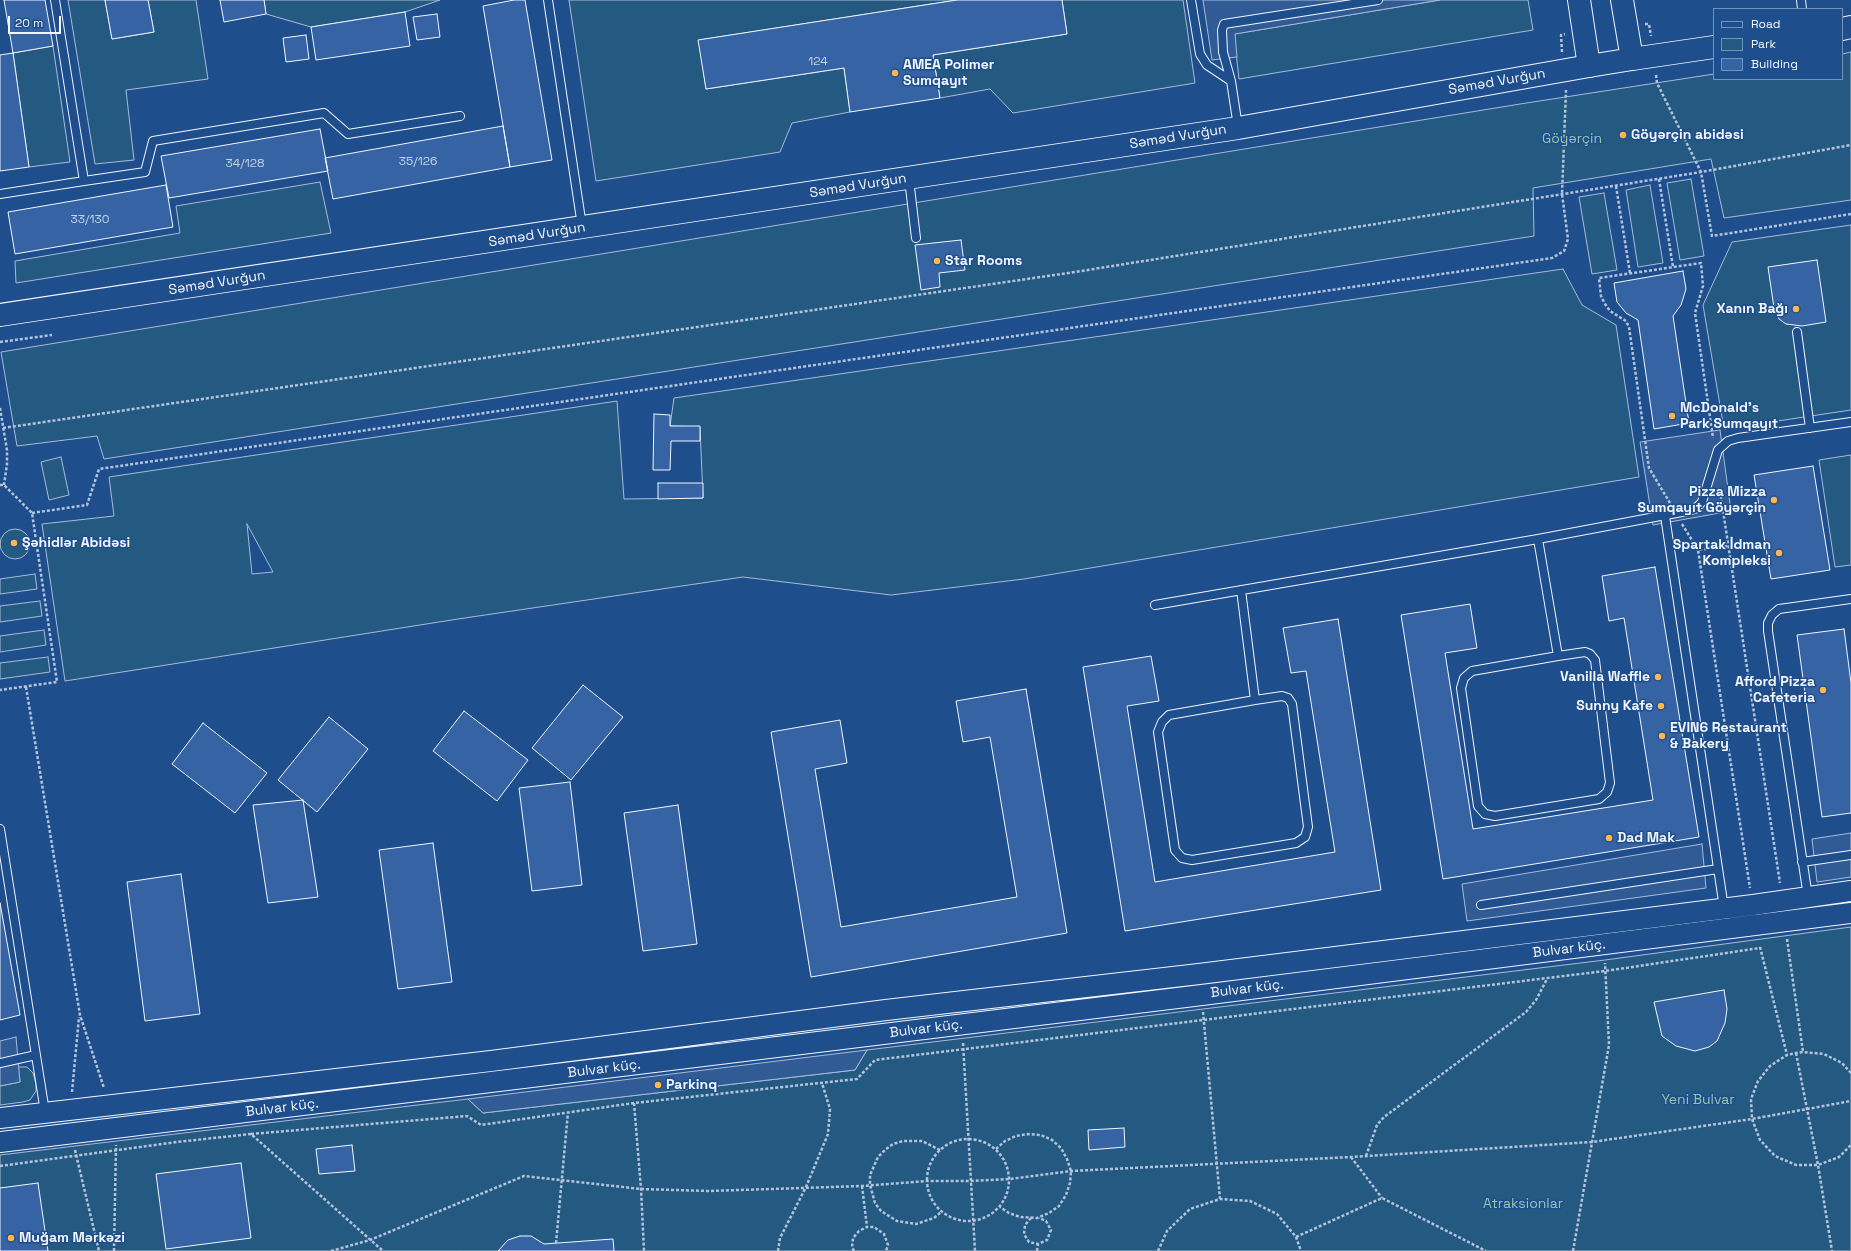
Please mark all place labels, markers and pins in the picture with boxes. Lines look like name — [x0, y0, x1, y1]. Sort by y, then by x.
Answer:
place label: AMEA Polimer Sumqayıt — [903, 57, 994, 90]
marker: AMEA Polimer Sumqayıt — [890, 68, 900, 78]
place label: Göyərçin abidəsi — [1631, 127, 1744, 143]
marker: Göyərçin abidəsi — [1618, 130, 1628, 140]
place label: Star Rooms — [945, 253, 1022, 269]
marker: Star Rooms — [932, 256, 942, 266]
place label: Xanın Bağı — [1717, 301, 1788, 317]
marker: Xanın Bağı — [1791, 304, 1801, 314]
place label: McDonald's Park Sumqayıt — [1680, 400, 1778, 432]
marker: McDonald's Park Sumqayıt — [1667, 411, 1677, 421]
place label: Pizza Mizza Sumqayıt Göyərçin — [1637, 484, 1766, 516]
marker: Pizza Mizza Sumqayıt Göyərçin — [1769, 495, 1779, 505]
place label: Şəhidlər Abidəsi — [22, 535, 130, 551]
place label: Spartak İdman Kompleksi — [1673, 537, 1771, 570]
marker: Şəhidlər Abidəsi — [9, 538, 19, 548]
marker: Spartak İdman Kompleksi — [1774, 548, 1784, 558]
place label: Vanilla Waffle — [1560, 669, 1650, 685]
marker: Vanilla Waffle — [1653, 672, 1663, 682]
place label: Afford Pizza Cafeteria — [1735, 674, 1815, 706]
marker: Afford Pizza Cafeteria — [1818, 685, 1828, 695]
place label: Sunny Kafe — [1576, 698, 1653, 714]
marker: Sunny Kafe — [1656, 701, 1666, 711]
place label: EVIN6 Restaurant & Bakery — [1670, 720, 1787, 752]
marker: EVIN6 Restaurant & Bakery — [1657, 731, 1667, 741]
place label: Dad Mak — [1617, 830, 1675, 846]
marker: Dad Mak — [1604, 833, 1614, 843]
place label: Parkinq — [666, 1077, 717, 1093]
marker: Parkinq — [653, 1080, 663, 1090]
place label: Muğam Mərkəzi — [19, 1230, 125, 1246]
marker: Muğam Mərkəzi — [6, 1233, 16, 1243]

